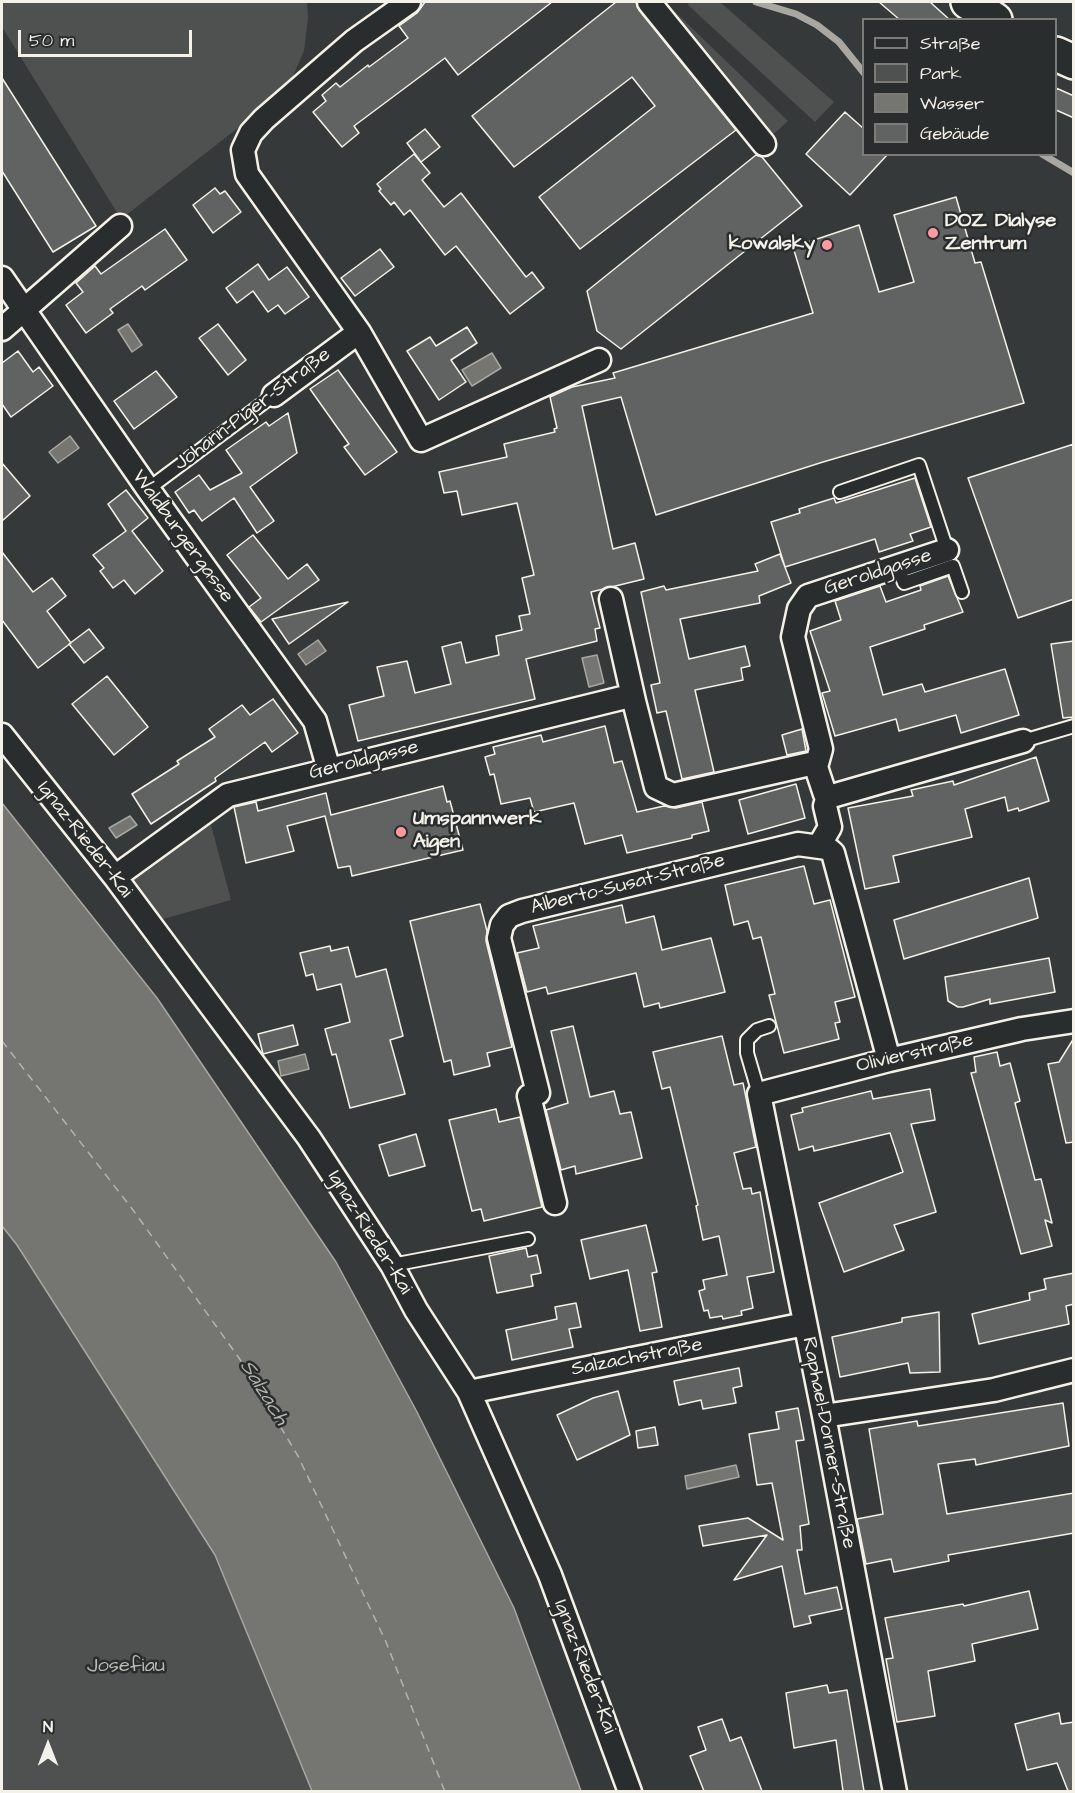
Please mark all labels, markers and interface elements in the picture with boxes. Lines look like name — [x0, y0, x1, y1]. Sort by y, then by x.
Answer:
scale bar — [21, 18, 195, 56]
legend — [862, 18, 1057, 156]
text: 50 m — [29, 28, 74, 53]
text: Straße — [920, 31, 980, 56]
text: Park — [920, 61, 962, 86]
text: Wasser — [920, 91, 984, 116]
text: Gebäude — [920, 121, 990, 146]
place label: DOZ Dialyse Zentrum — [945, 210, 1056, 257]
marker: DOZ Dialyse Zentrum — [926, 226, 940, 240]
place label: kowalsky — [729, 233, 815, 257]
marker: kowalsky — [820, 238, 834, 252]
street label: Johann-Piger-Straße — [170, 343, 336, 477]
street label: Waldburgergasse — [126, 466, 238, 608]
street label: Geroldgasse — [821, 544, 935, 602]
street label: Geroldgasse — [307, 736, 421, 786]
street label: Ignaz-Rieder-Kai — [31, 777, 137, 903]
place label: Umspannwerk Aigen — [413, 808, 541, 855]
marker: Umspannwerk Aigen — [394, 825, 408, 839]
street label: Alberto-Susat-Straße — [528, 849, 728, 921]
street label: Olivierstraße — [854, 1029, 976, 1079]
street label: Ignaz-Rieder-Kai — [321, 1167, 417, 1299]
street label: Salzachstraße — [569, 1334, 705, 1382]
street label: Raphael-Donner-Straße — [796, 1335, 860, 1551]
water label: Salzach — [233, 1356, 293, 1430]
street label: Ignaz-Rieder-Kai — [547, 1597, 621, 1737]
park label: Josefiau — [87, 1655, 165, 1679]
north arrow — [18, 1715, 78, 1775]
text: N — [43, 1716, 53, 1738]

